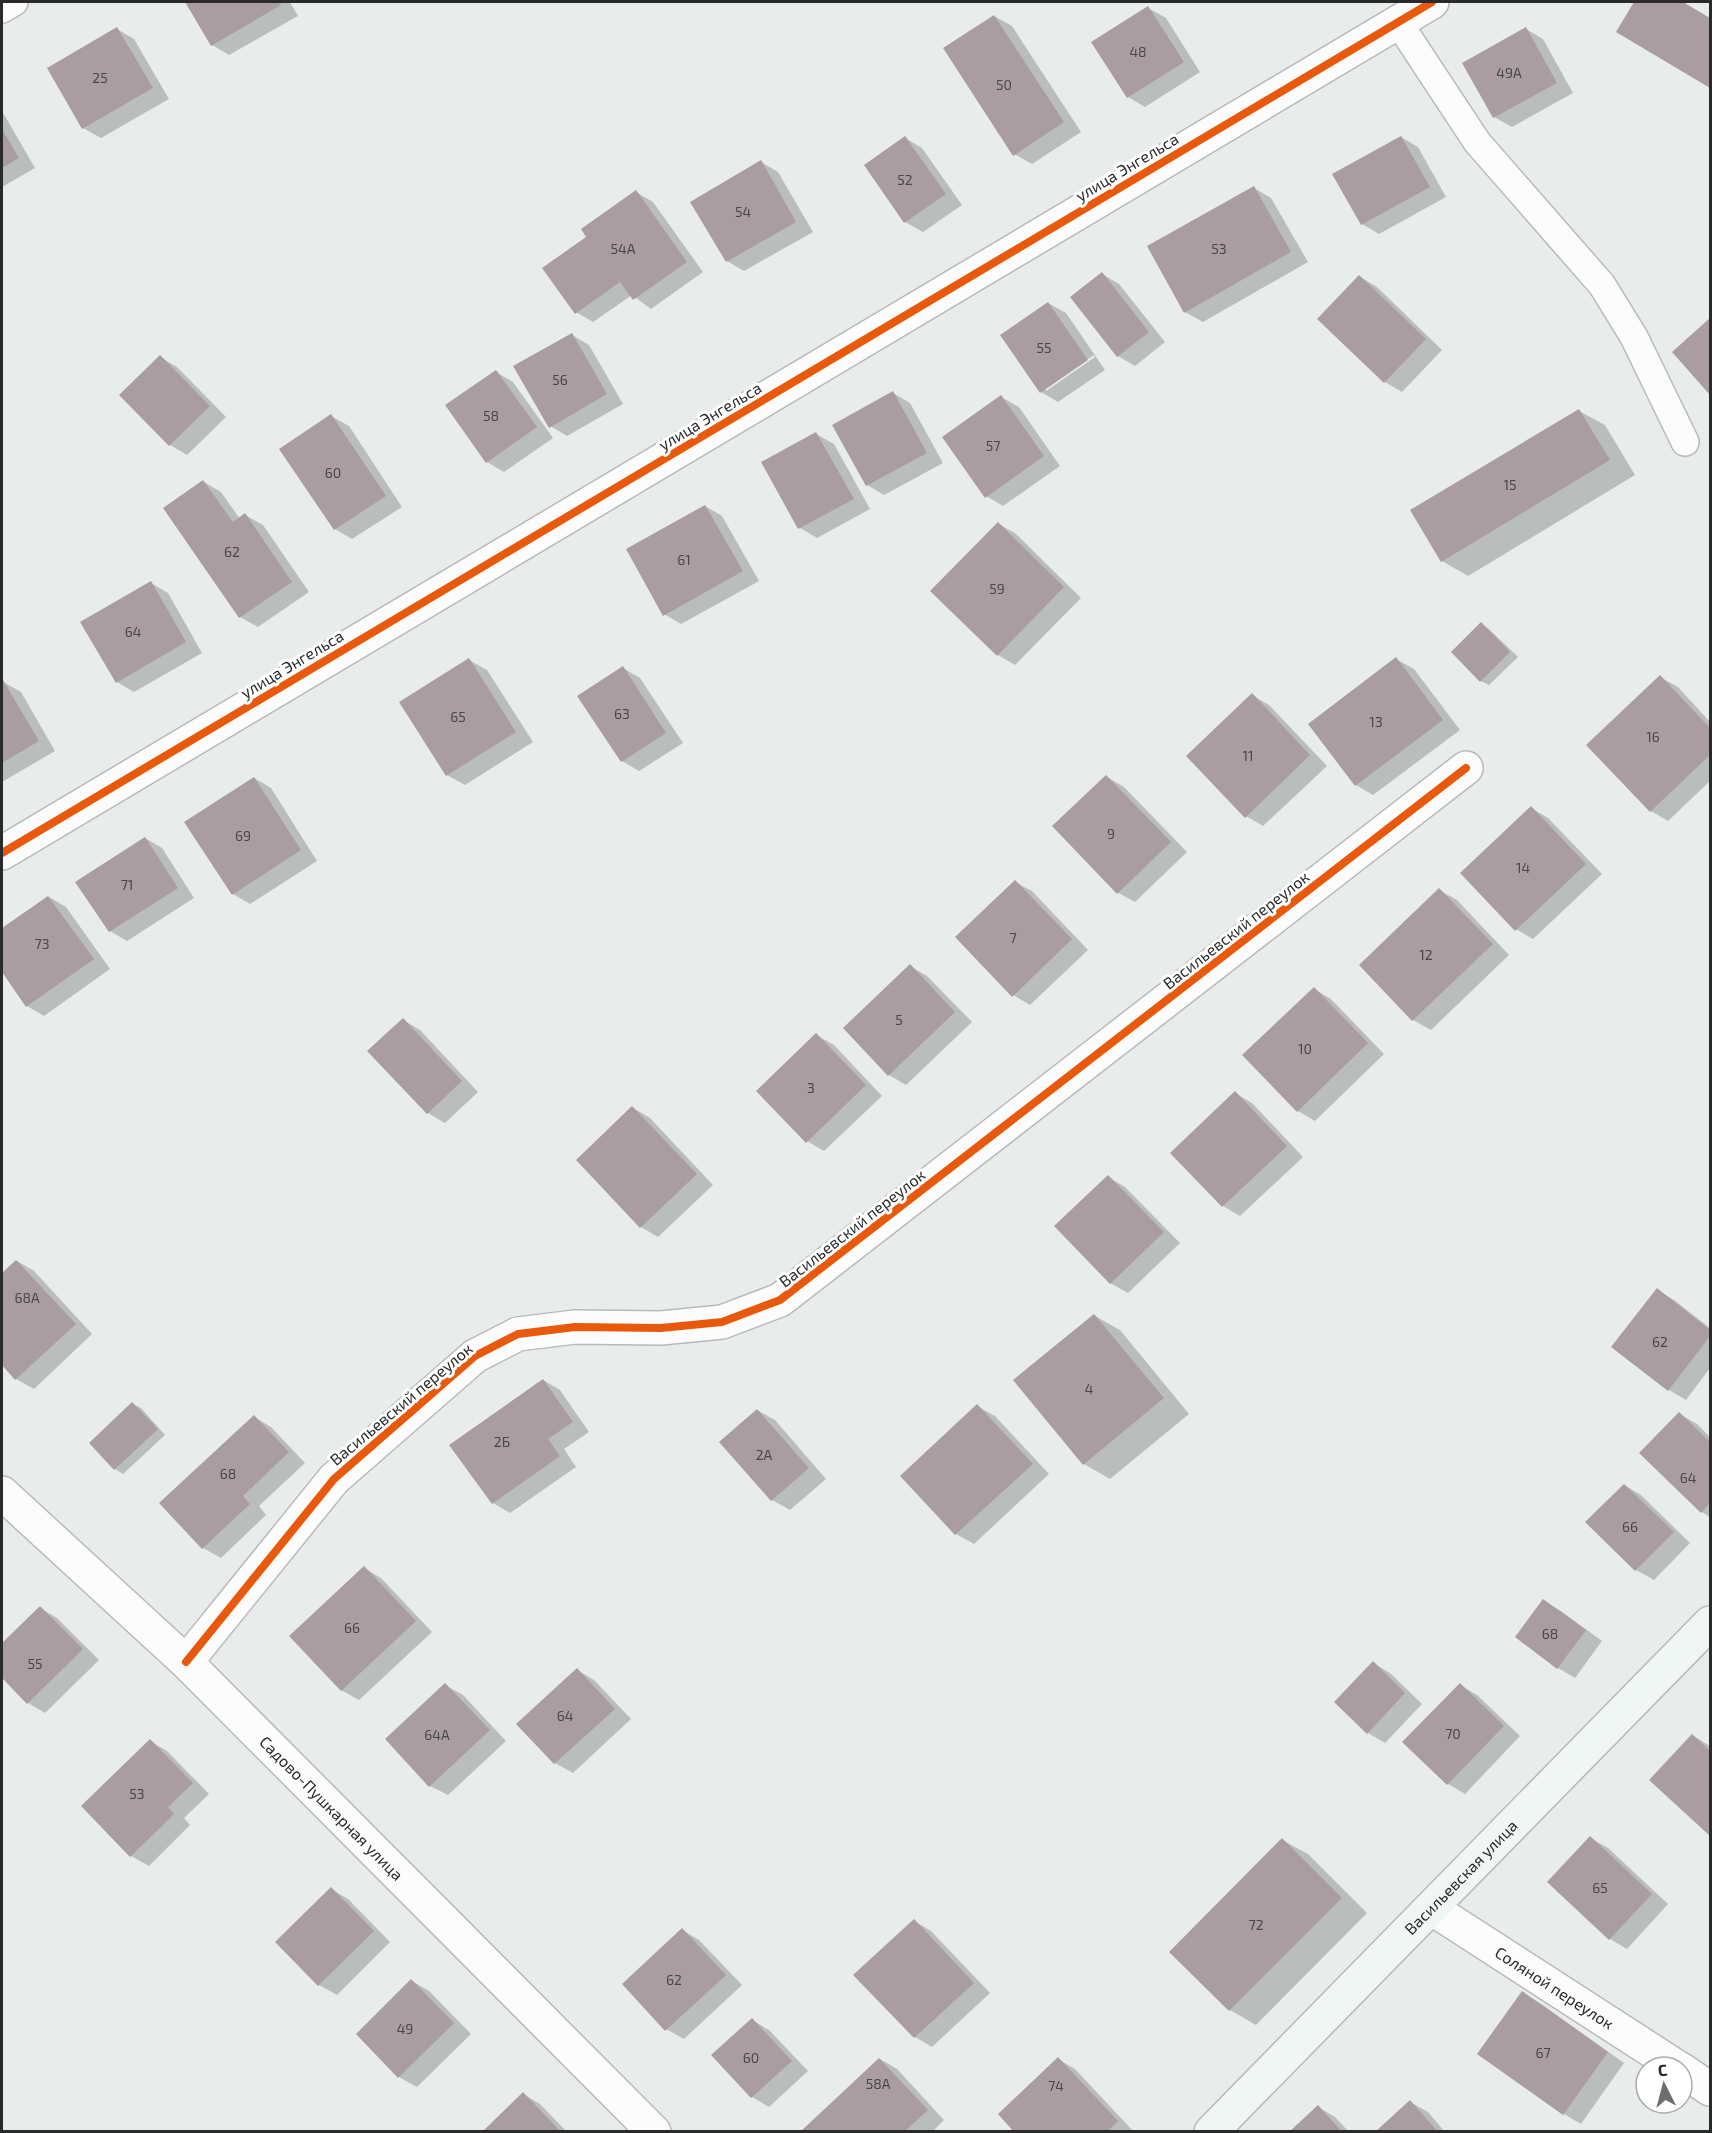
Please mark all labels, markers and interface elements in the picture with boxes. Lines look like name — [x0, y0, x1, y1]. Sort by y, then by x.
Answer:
house number: 48 — [1129, 43, 1147, 60]
house number: 49А — [1496, 64, 1522, 81]
house number: 25 — [92, 69, 108, 86]
house number: 50 — [996, 76, 1012, 93]
street label: улица Энгельса — [1072, 128, 1182, 206]
house number: 52 — [897, 171, 913, 188]
house number: 54 — [735, 203, 751, 220]
house number: 54А — [611, 240, 636, 257]
house number: 53 — [1211, 240, 1227, 257]
house number: 55 — [1036, 339, 1052, 356]
house number: 56 — [552, 371, 568, 388]
street label: улица Энгельса — [655, 377, 765, 455]
house number: 58 — [483, 407, 499, 424]
house number: 57 — [986, 437, 1000, 454]
house number: 60 — [325, 464, 341, 481]
house number: 15 — [1503, 476, 1517, 493]
house number: 62 — [224, 543, 240, 560]
house number: 61 — [677, 551, 691, 568]
house number: 59 — [989, 580, 1005, 597]
house number: 64 — [125, 623, 141, 640]
street label: улица Энгельса — [237, 625, 347, 703]
house number: 63 — [614, 705, 630, 722]
house number: 65 — [450, 708, 466, 725]
house number: 13 — [1369, 713, 1383, 730]
house number: 16 — [1646, 728, 1660, 745]
house number: 11 — [1242, 747, 1254, 764]
house number: 9 — [1107, 825, 1115, 842]
house number: 69 — [235, 827, 251, 844]
house number: 14 — [1516, 859, 1530, 876]
street label: Васильевский переулок — [1159, 866, 1313, 993]
house number: 71 — [121, 876, 133, 893]
house number: 7 — [1009, 929, 1017, 946]
house number: 73 — [35, 935, 49, 952]
house number: 12 — [1419, 946, 1433, 963]
house number: 5 — [895, 1011, 903, 1028]
house number: 10 — [1298, 1040, 1312, 1057]
house number: 3 — [807, 1079, 815, 1096]
street label: Васильевский переулок — [775, 1164, 929, 1291]
house number: 68А — [14, 1289, 40, 1306]
house number: 62 — [1652, 1333, 1668, 1350]
street label: Васильевский переулок — [326, 1338, 477, 1470]
house number: 4 — [1085, 1380, 1093, 1397]
house number: 2Б — [494, 1433, 510, 1450]
house number: 2А — [756, 1446, 773, 1463]
house number: 68 — [220, 1465, 236, 1482]
house number: 64 — [1680, 1469, 1696, 1486]
house number: 66 — [1622, 1518, 1638, 1535]
house number: 66 — [344, 1619, 360, 1636]
house number: 68 — [1542, 1625, 1558, 1642]
house number: 55 — [27, 1655, 43, 1672]
house number: 64 — [557, 1707, 573, 1724]
house number: 70 — [1445, 1725, 1461, 1742]
house number: 64А — [424, 1726, 450, 1743]
street label: Садово-Пушкарная улица — [256, 1732, 408, 1884]
house number: 53 — [129, 1785, 145, 1802]
street label: Васильевская улица — [1400, 1815, 1521, 1938]
house number: 65 — [1592, 1879, 1608, 1896]
house number: 72 — [1248, 1916, 1264, 1933]
street label: Соляной переулок — [1492, 1942, 1618, 2033]
house number: 62 — [666, 1971, 682, 1988]
house number: 49 — [397, 2020, 413, 2037]
house number: 67 — [1535, 2044, 1551, 2061]
house number: 60 — [743, 2049, 759, 2066]
north arrow — [1634, 2055, 1694, 2115]
text: С — [1657, 2060, 1668, 2080]
house number: 58А — [866, 2075, 891, 2092]
house number: 74 — [1048, 2077, 1064, 2094]

